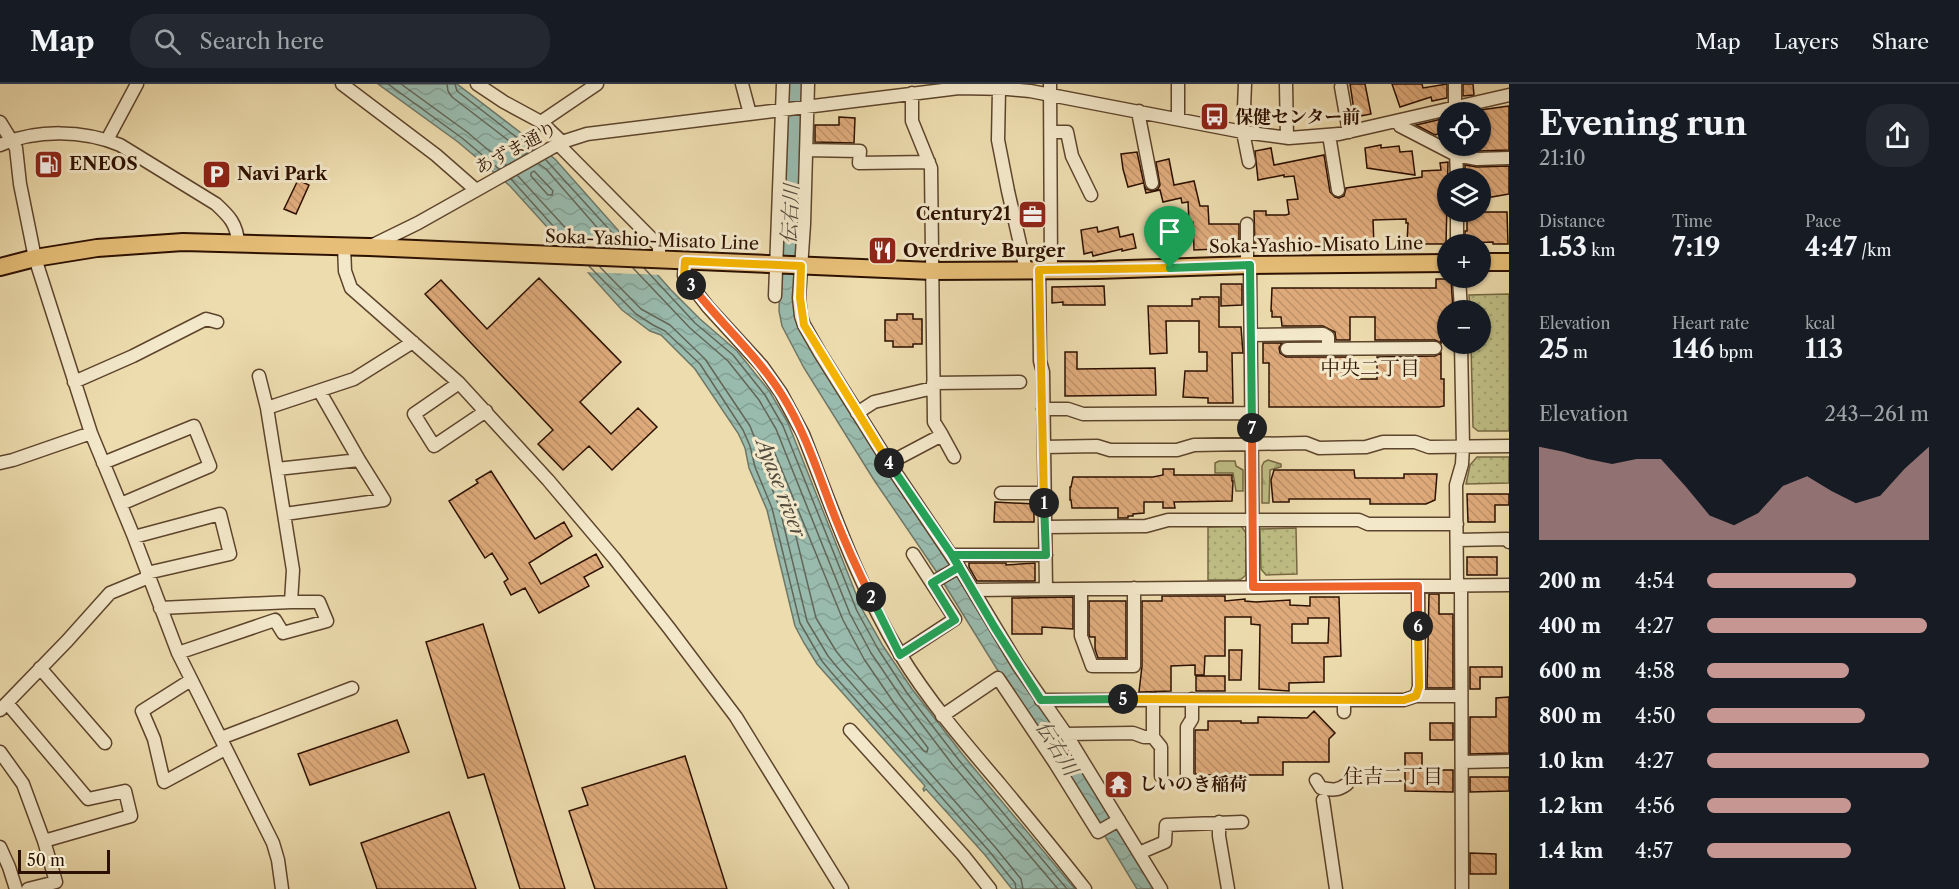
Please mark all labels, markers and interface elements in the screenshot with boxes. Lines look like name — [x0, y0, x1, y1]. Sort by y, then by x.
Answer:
search box — [130, 14, 550, 68]
text: Map — [30, 24, 94, 58]
icon: search — [151, 25, 184, 58]
text: Search here — [199, 28, 324, 55]
text: Map — [1696, 29, 1741, 54]
text: Layers — [1774, 29, 1839, 54]
text: Share — [1872, 29, 1929, 54]
bus stop icon: 保健センター前 — [1198, 101, 1230, 133]
map controls — [1437, 102, 1491, 354]
button: locate — [1437, 102, 1491, 156]
text: Evening run — [1539, 103, 1747, 144]
button: share — [1866, 104, 1929, 167]
place label: 保健センター前 — [1235, 106, 1360, 128]
street label: あずま通り — [471, 117, 561, 179]
text: 21:10 — [1539, 146, 1586, 170]
fuel station icon: ENEOS — [32, 148, 64, 180]
place label: ENEOS — [69, 153, 138, 175]
parking icon: Navi Park — [200, 158, 232, 190]
place label: Navi Park — [237, 163, 328, 185]
button: layers — [1437, 168, 1491, 222]
water label: 伝右川 — [776, 181, 804, 245]
office icon: Century21 — [1016, 198, 1048, 230]
place label: Century21 — [916, 203, 1011, 225]
pin — [1144, 206, 1195, 268]
text: Distance — [1539, 211, 1605, 231]
text: Time — [1672, 211, 1712, 231]
text: Pace — [1805, 211, 1841, 231]
icon: arrive — [1153, 215, 1186, 248]
street label: Soka-Yashio-Misato Line — [544, 225, 760, 255]
text: 1.53 — [1539, 231, 1587, 263]
text: 7:19 — [1672, 231, 1721, 263]
text: 4:47 — [1805, 231, 1857, 263]
street label: Soka-Yashio-Misato Line — [1209, 232, 1423, 258]
button: + — [1437, 234, 1491, 288]
restaurant icon: Overdrive Burger — [866, 235, 898, 267]
place label: Overdrive Burger — [903, 240, 1065, 262]
text: km — [1587, 240, 1615, 260]
text: /km — [1857, 240, 1891, 260]
pin: 3 — [676, 270, 706, 300]
text: 3 — [686, 275, 696, 295]
button: − — [1437, 300, 1491, 354]
text: Elevation — [1539, 313, 1610, 333]
text: Heart rate — [1672, 313, 1749, 333]
text: kcal — [1805, 313, 1835, 333]
text: 25 — [1539, 333, 1569, 365]
text: 146 — [1672, 333, 1715, 365]
text: 113 — [1805, 333, 1843, 365]
text: m — [1569, 342, 1588, 362]
text: bpm — [1715, 342, 1753, 362]
district label: 中央二丁目 — [1320, 356, 1420, 380]
text: Elevation — [1539, 402, 1628, 426]
text: 243–261 m — [1824, 402, 1929, 426]
pin: 7 — [1237, 413, 1267, 443]
text: 7 — [1248, 418, 1256, 438]
water label: Ayase river — [750, 432, 811, 542]
pin: 4 — [874, 448, 904, 478]
text: 4 — [884, 453, 894, 473]
pin: 1 — [1029, 488, 1059, 518]
text: 1 — [1040, 493, 1048, 513]
text: 200 m — [1539, 569, 1601, 593]
text: 4:54 — [1635, 569, 1675, 593]
pin: 2 — [856, 582, 886, 612]
text: 2 — [866, 587, 876, 607]
pin: 6 — [1403, 611, 1433, 641]
text: 400 m — [1539, 614, 1601, 638]
text: 4:27 — [1635, 614, 1674, 638]
text: 6 — [1413, 616, 1423, 636]
text: 600 m — [1539, 659, 1601, 683]
text: 4:58 — [1635, 659, 1675, 683]
pin: 5 — [1108, 684, 1138, 714]
text: 5 — [1119, 689, 1127, 709]
text: 800 m — [1539, 704, 1602, 728]
text: 4:50 — [1635, 704, 1676, 728]
water label: 伝右川 — [1031, 716, 1084, 781]
text: 1.0 km — [1539, 749, 1604, 773]
text: 4:27 — [1635, 749, 1674, 773]
district label: 住吉二丁目 — [1343, 764, 1443, 788]
temple icon: しいのき稲荷 — [1102, 768, 1134, 800]
place label: しいのき稲荷 — [1139, 773, 1247, 795]
text: 1.2 km — [1539, 794, 1603, 818]
text: 4:56 — [1635, 794, 1675, 818]
text: 1.4 km — [1539, 839, 1604, 863]
text: 4:57 — [1635, 839, 1673, 863]
scale bar — [18, 847, 110, 874]
text: 50 m — [27, 850, 65, 870]

